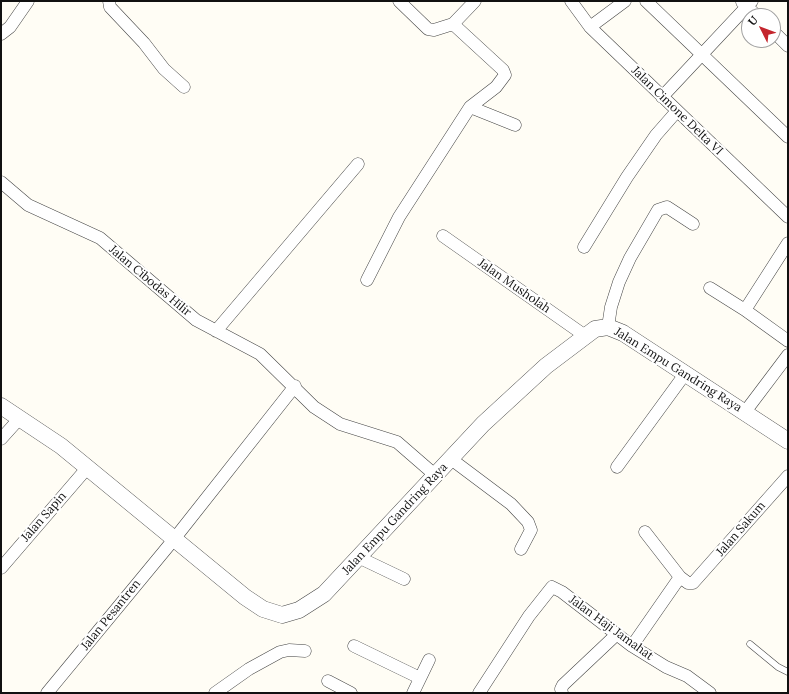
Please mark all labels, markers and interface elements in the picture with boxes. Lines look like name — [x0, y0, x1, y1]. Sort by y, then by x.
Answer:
north arrow — [741, 8, 781, 48]
text: U — [745, 13, 761, 28]
street label: Jalan Cimone Delta VI — [628, 64, 726, 158]
street label: Jalan Cibodas Hilir — [106, 242, 194, 320]
street label: Jalan Musholah — [475, 256, 553, 316]
street label: Jalan Empu Gandring Raya — [612, 325, 744, 415]
street label: Jalan Empu Gandring Raya — [339, 460, 451, 578]
street label: Jalan Sapin — [18, 489, 70, 545]
street label: Jalan Sakum — [713, 499, 769, 559]
street label: Jalan Pesantren — [78, 577, 144, 653]
street label: Jalan Haji Jamahat — [566, 593, 656, 663]

